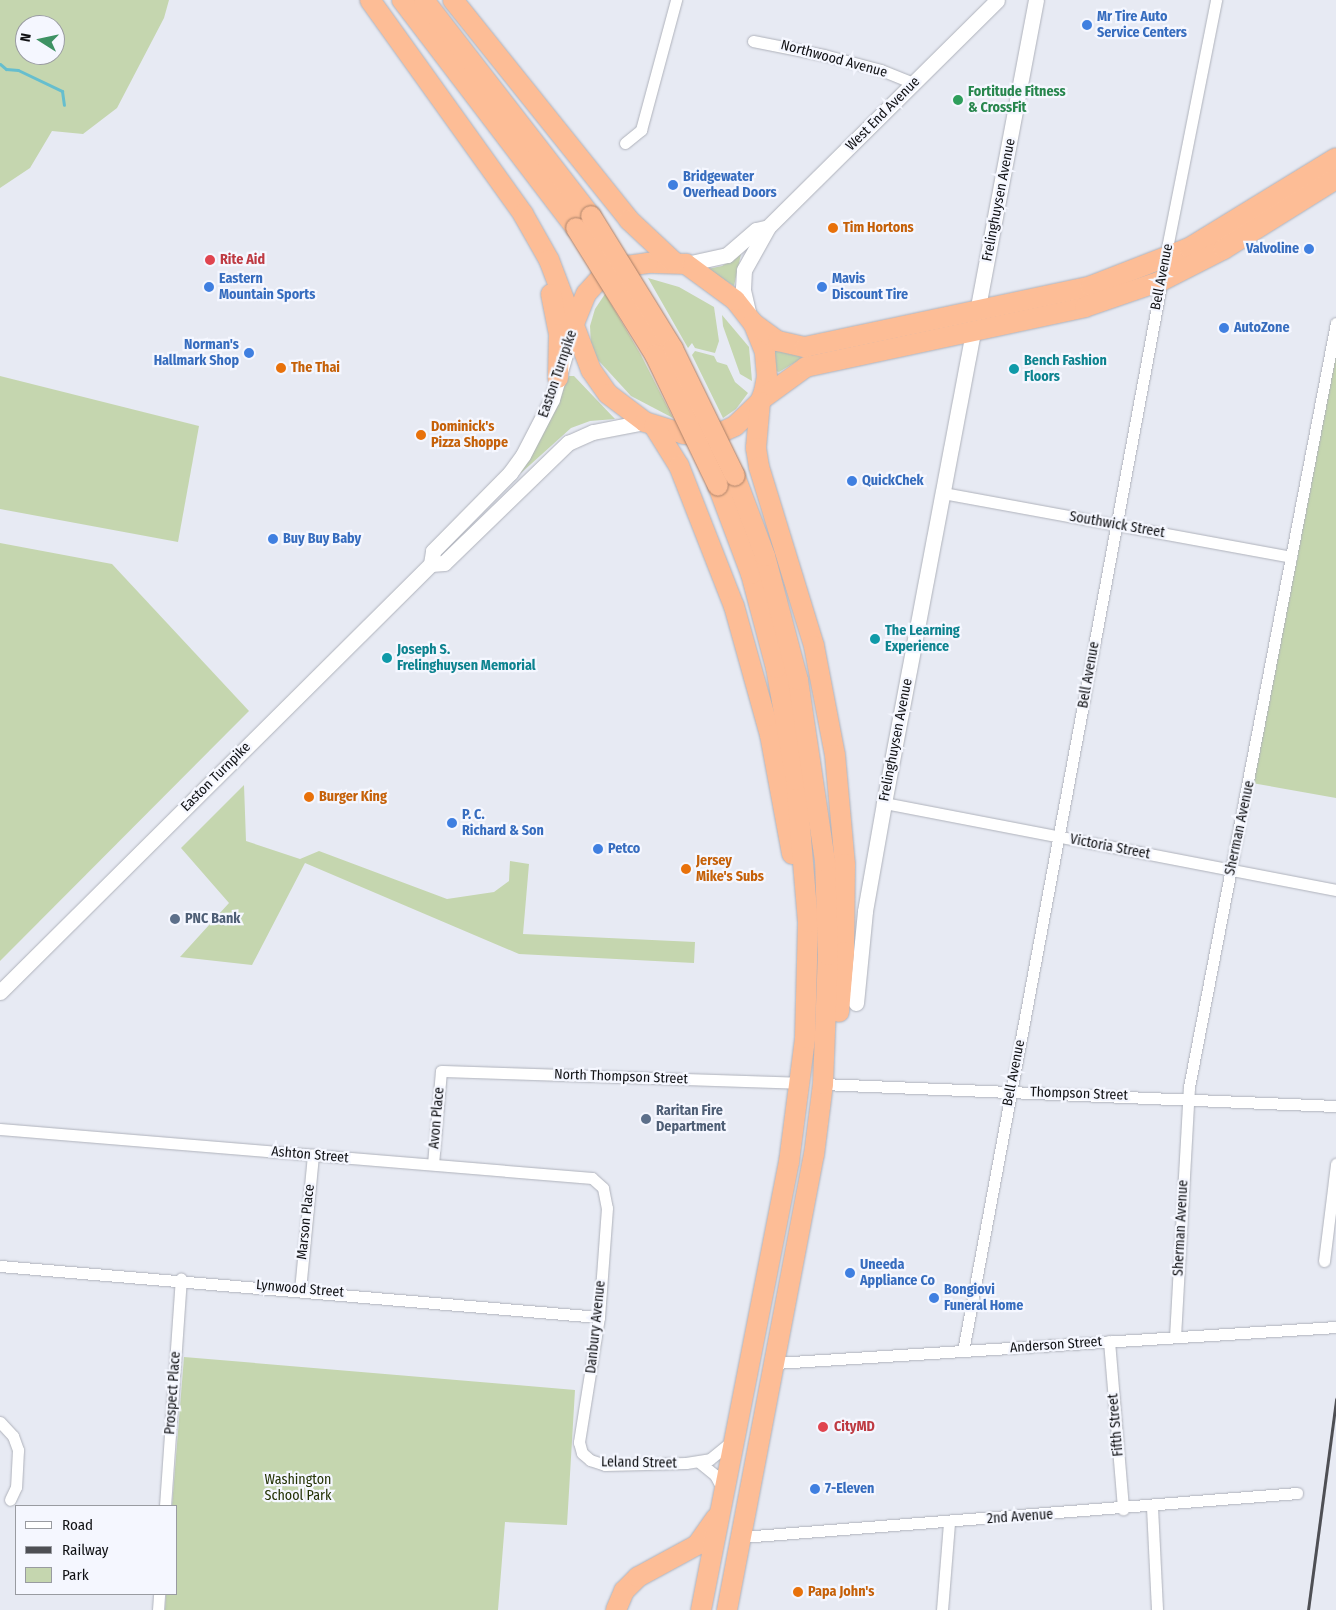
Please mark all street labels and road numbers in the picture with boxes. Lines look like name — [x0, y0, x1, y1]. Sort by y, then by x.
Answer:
street label: Northwood Avenue — [779, 37, 889, 81]
street label: West End Avenue — [842, 73, 924, 155]
street label: Frelinghuysen Avenue — [979, 137, 1019, 263]
street label: Bell Avenue — [1147, 242, 1177, 312]
street label: Easton Turnpike — [535, 328, 581, 420]
street label: Southwick Street — [1068, 508, 1166, 542]
street label: Bell Avenue — [1075, 640, 1103, 710]
street label: Frelinghuysen Avenue — [876, 677, 916, 803]
street label: Easton Turnpike — [178, 739, 254, 815]
street label: Sherman Avenue — [1222, 779, 1258, 877]
street label: Victoria Street — [1068, 831, 1152, 863]
street label: Bell Avenue — [999, 1038, 1029, 1108]
street label: North Thompson Street — [554, 1066, 688, 1088]
street label: Thompson Street — [1030, 1084, 1128, 1104]
street label: Avon Place — [426, 1086, 448, 1150]
street label: Ashton Street — [271, 1143, 349, 1167]
street label: Sherman Avenue — [1170, 1179, 1192, 1277]
street label: Marson Place — [294, 1183, 318, 1261]
street label: Lynwood Street — [255, 1277, 345, 1301]
street label: Danbury Avenue — [583, 1280, 609, 1374]
street label: Anderson Street — [1009, 1333, 1103, 1357]
street label: Prospect Place — [162, 1351, 184, 1435]
street label: Fifth Street — [1105, 1393, 1127, 1457]
street label: Leland Street — [601, 1454, 677, 1472]
street label: 2nd Avenue — [986, 1506, 1054, 1528]

